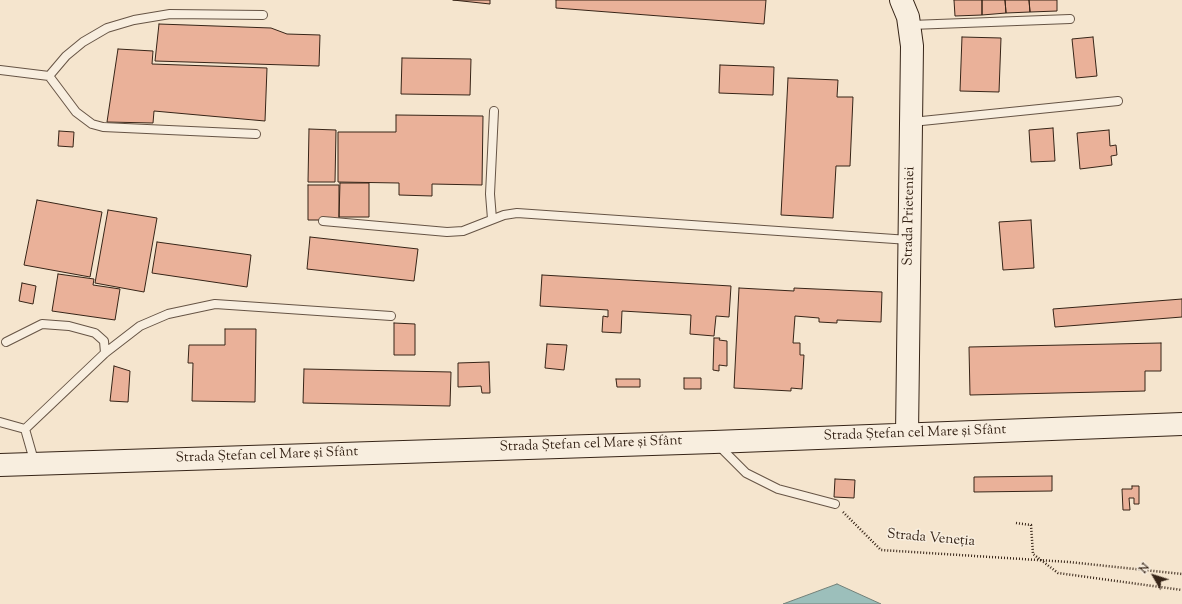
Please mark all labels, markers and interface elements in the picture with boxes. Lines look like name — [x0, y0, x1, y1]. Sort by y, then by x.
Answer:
street label: Strada Prieteniei — [901, 166, 919, 266]
street label: Strada Ștefan cel Mare și Sfânt — [823, 422, 1007, 446]
street label: Strada Ștefan cel Mare și Sfânt — [499, 433, 683, 457]
street label: Strada Ștefan cel Mare și Sfânt — [175, 444, 359, 468]
street label: Strada Veneția — [886, 527, 976, 551]
north arrow — [1134, 556, 1174, 596]
text: N — [1136, 560, 1154, 577]

